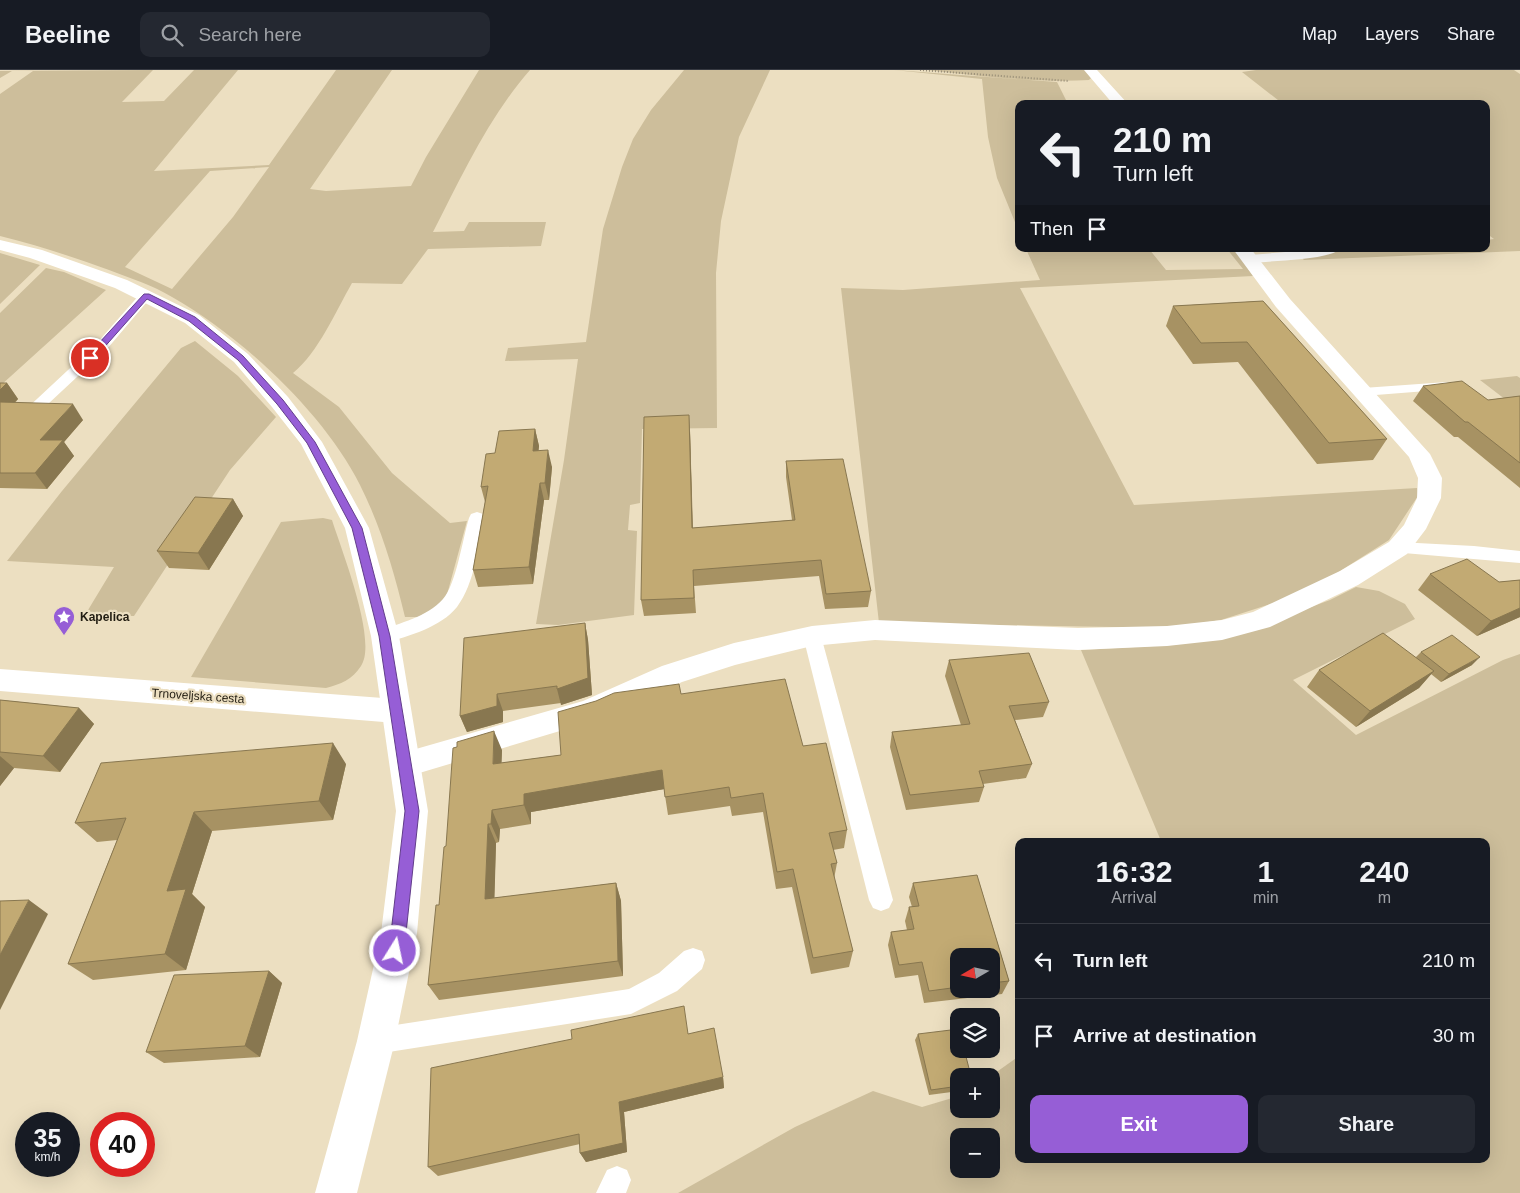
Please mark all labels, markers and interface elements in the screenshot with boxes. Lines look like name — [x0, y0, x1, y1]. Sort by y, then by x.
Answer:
search box — [140, 12, 490, 57]
text: Beeline — [25, 21, 110, 48]
icon: search — [158, 21, 186, 49]
text: Search here — [198, 24, 302, 45]
text: Map — [1302, 24, 1337, 44]
text: Layers — [1365, 24, 1419, 44]
text: Share — [1447, 24, 1495, 44]
icon: left — [1030, 120, 1095, 185]
text: 210 m — [1113, 120, 1212, 159]
text: Turn left — [1113, 161, 1193, 186]
icon: arrive — [1083, 215, 1111, 243]
text: Then — [1030, 218, 1073, 239]
pin — [69, 337, 111, 379]
icon: arrive — [76, 344, 104, 372]
place icon: Kapelica — [52, 605, 76, 636]
place label: Kapelica — [80, 610, 130, 624]
street label: Trnoveljska cesta — [151, 686, 245, 706]
text: 16:32 — [1096, 855, 1172, 888]
text: 1 — [1257, 855, 1274, 888]
text: 240 — [1359, 855, 1409, 888]
text: Arrival — [1111, 889, 1157, 906]
text: min — [1253, 889, 1279, 906]
text: m — [1378, 889, 1391, 906]
position arrow — [368, 924, 420, 976]
icon: left — [1030, 947, 1058, 975]
north arrow — [950, 948, 1000, 998]
map controls — [950, 948, 1000, 1178]
text: Turn left — [1073, 950, 1148, 971]
text: 210 m — [1422, 950, 1475, 971]
button: layers — [950, 1008, 1000, 1058]
icon: arrive — [1030, 1022, 1058, 1050]
text: Arrive at destination — [1073, 1025, 1257, 1046]
text: 30 m — [1433, 1025, 1475, 1046]
button: + — [950, 1068, 1000, 1118]
button: Exit — [1030, 1095, 1248, 1153]
button: Share — [1258, 1095, 1475, 1153]
speed limit sign: 40 — [90, 1112, 155, 1177]
text: 35 — [34, 1124, 61, 1152]
button: − — [950, 1128, 1000, 1178]
text: km/h — [34, 1150, 61, 1164]

